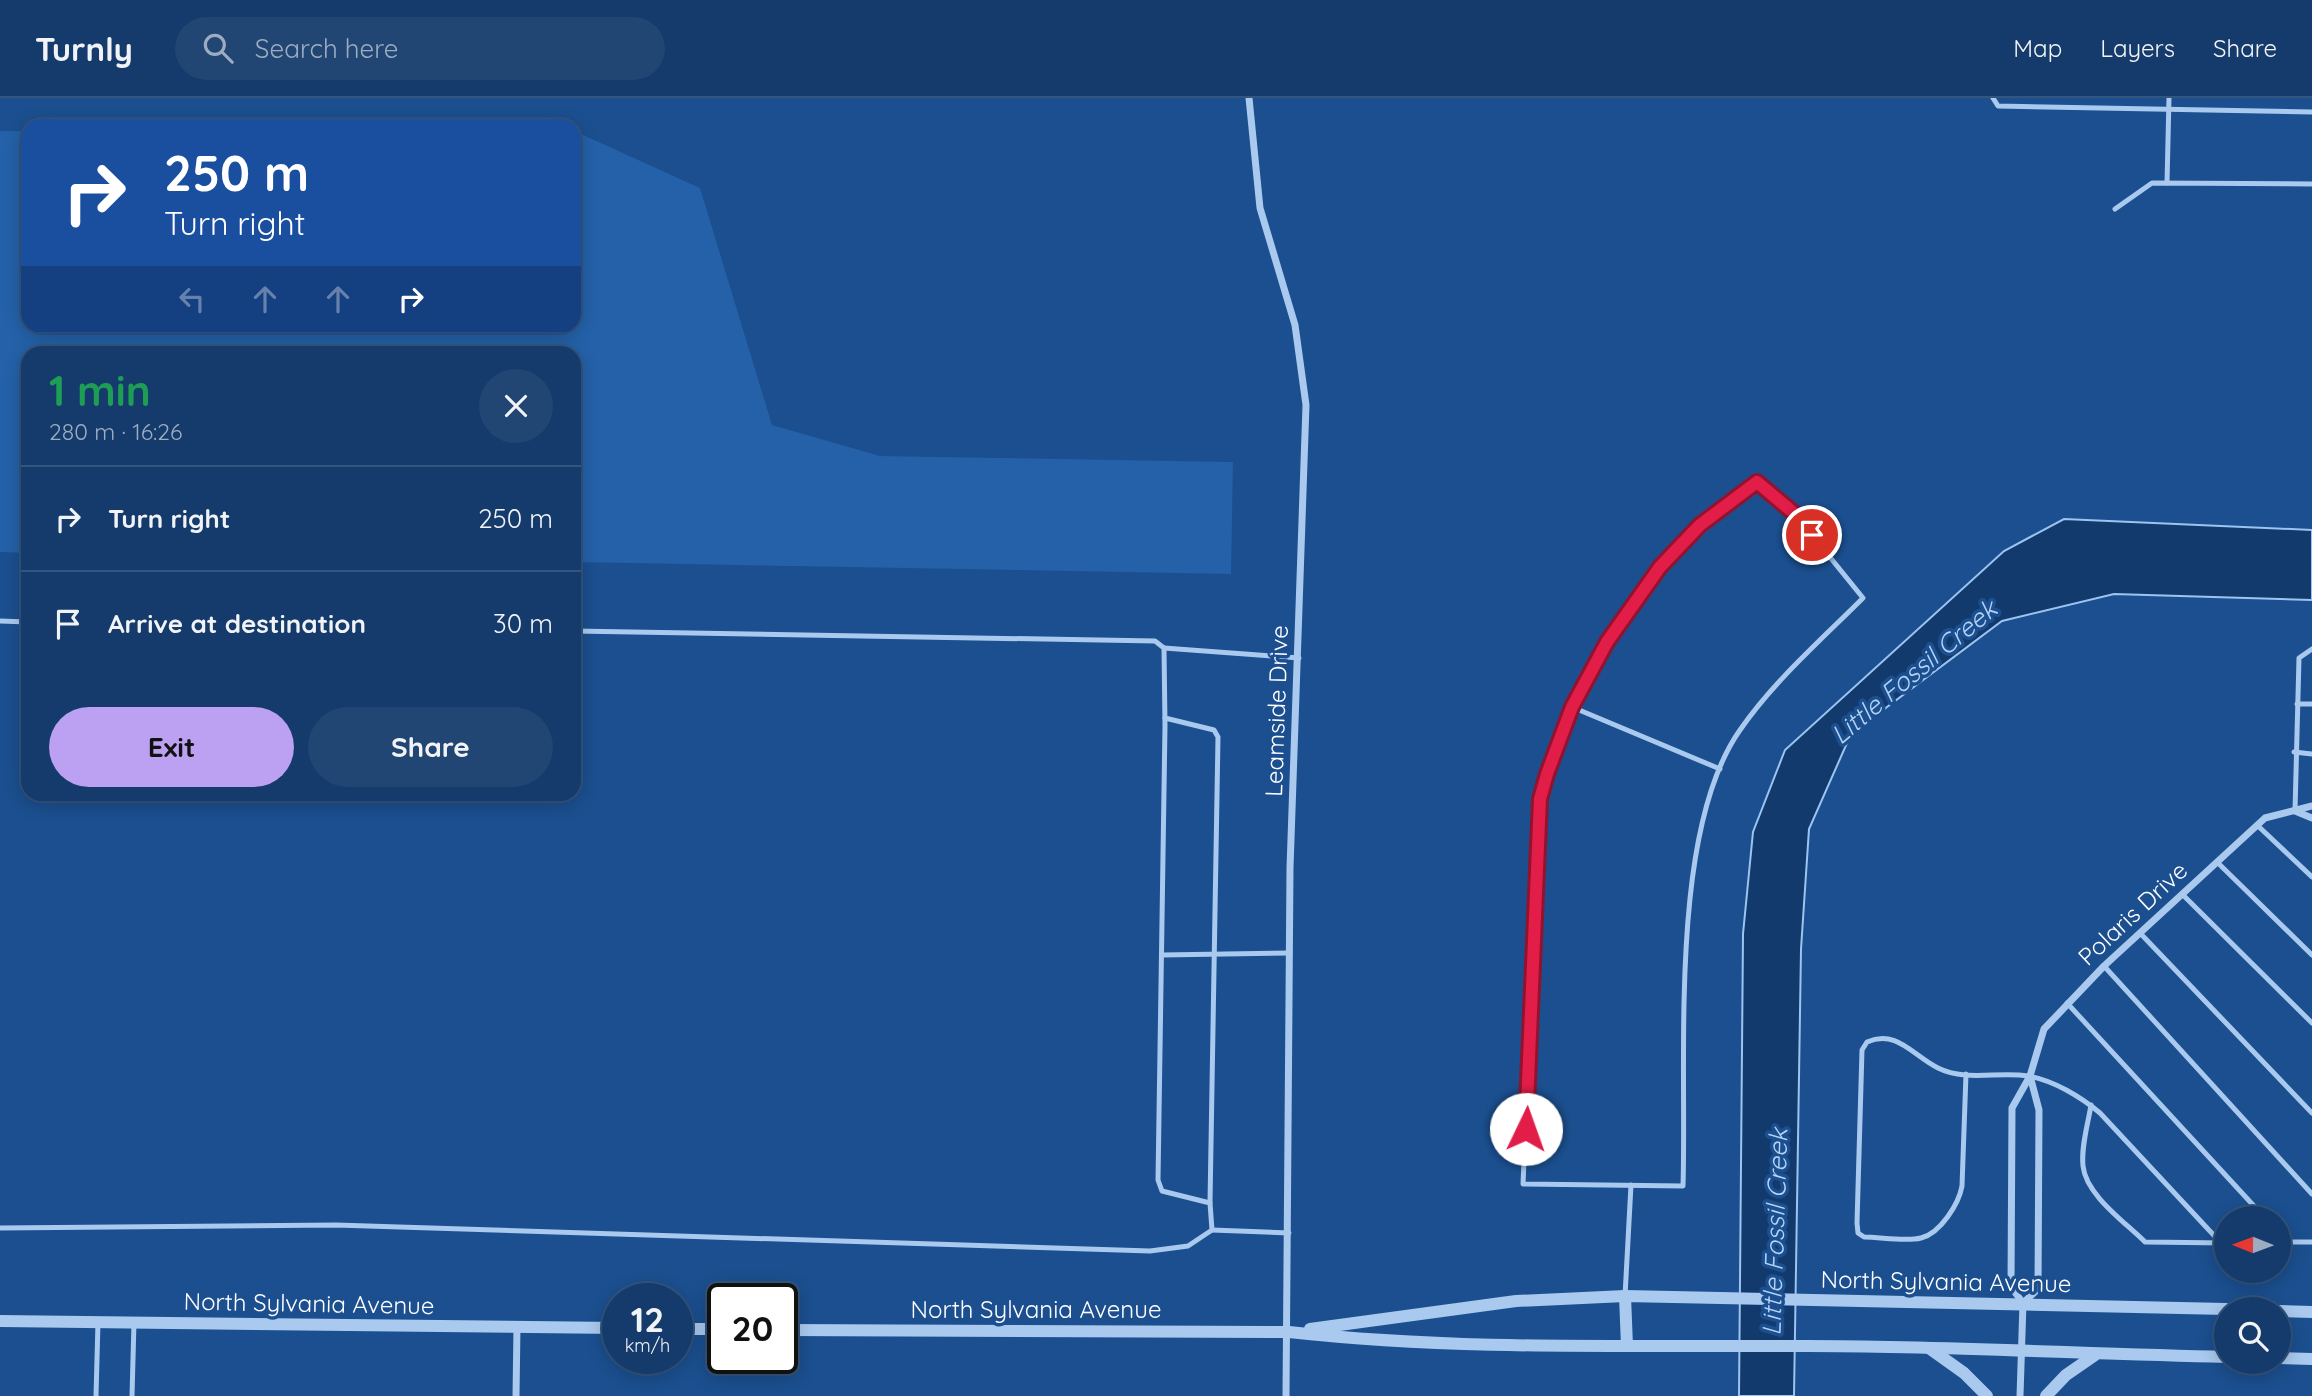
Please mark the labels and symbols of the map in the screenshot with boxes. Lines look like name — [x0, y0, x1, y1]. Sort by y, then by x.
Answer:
pin — [1782, 505, 1842, 565]
water label: Little Fossil Creek — [1824, 591, 2005, 751]
street label: Leamside Drive — [1258, 625, 1294, 797]
street label: Polaris Drive — [2071, 855, 2193, 971]
position arrow — [1489, 1092, 1563, 1166]
water label: Little Fossil Creek — [1754, 1126, 1795, 1336]
north arrow — [2214, 1206, 2291, 1283]
street label: North Sylvania Avenue — [1820, 1264, 2072, 1298]
speed limit sign: 20 — [707, 1283, 798, 1374]
street label: North Sylvania Avenue — [183, 1286, 435, 1320]
street label: North Sylvania Avenue — [911, 1294, 1161, 1324]

